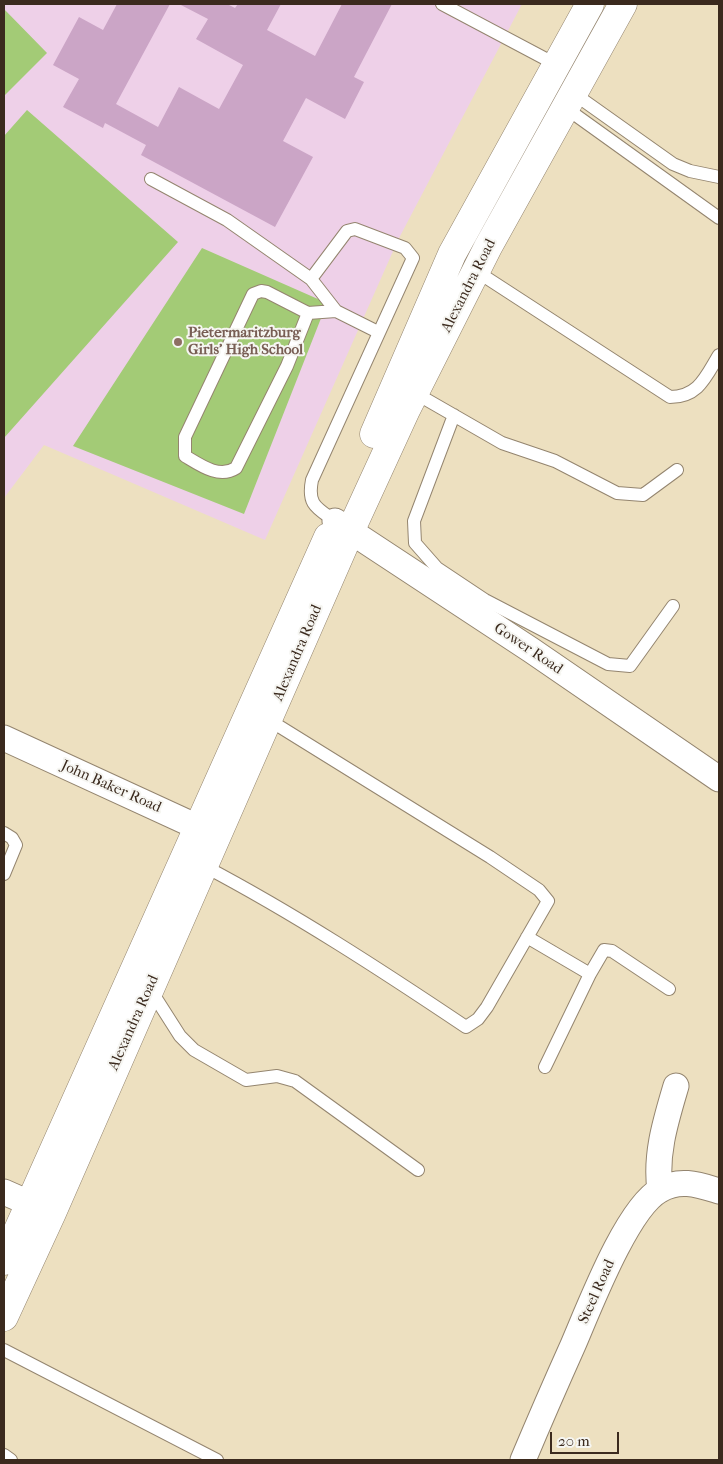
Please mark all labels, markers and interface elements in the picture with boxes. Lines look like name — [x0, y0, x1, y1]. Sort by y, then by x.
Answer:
street label: Alexandra Road — [438, 236, 500, 336]
place label: Pietermaritzburg Girls' High School — [188, 324, 303, 359]
marker: Pietermaritzburg Girls' High School — [172, 336, 184, 348]
street label: Alexandra Road — [270, 602, 326, 704]
street label: Gower Road — [490, 619, 566, 679]
street label: John Baker Road — [58, 757, 164, 817]
street label: Alexandra Road — [105, 972, 163, 1074]
street label: Steel Road — [575, 1257, 619, 1327]
scale bar — [553, 1422, 622, 1454]
text: 20 m — [558, 1432, 590, 1450]

